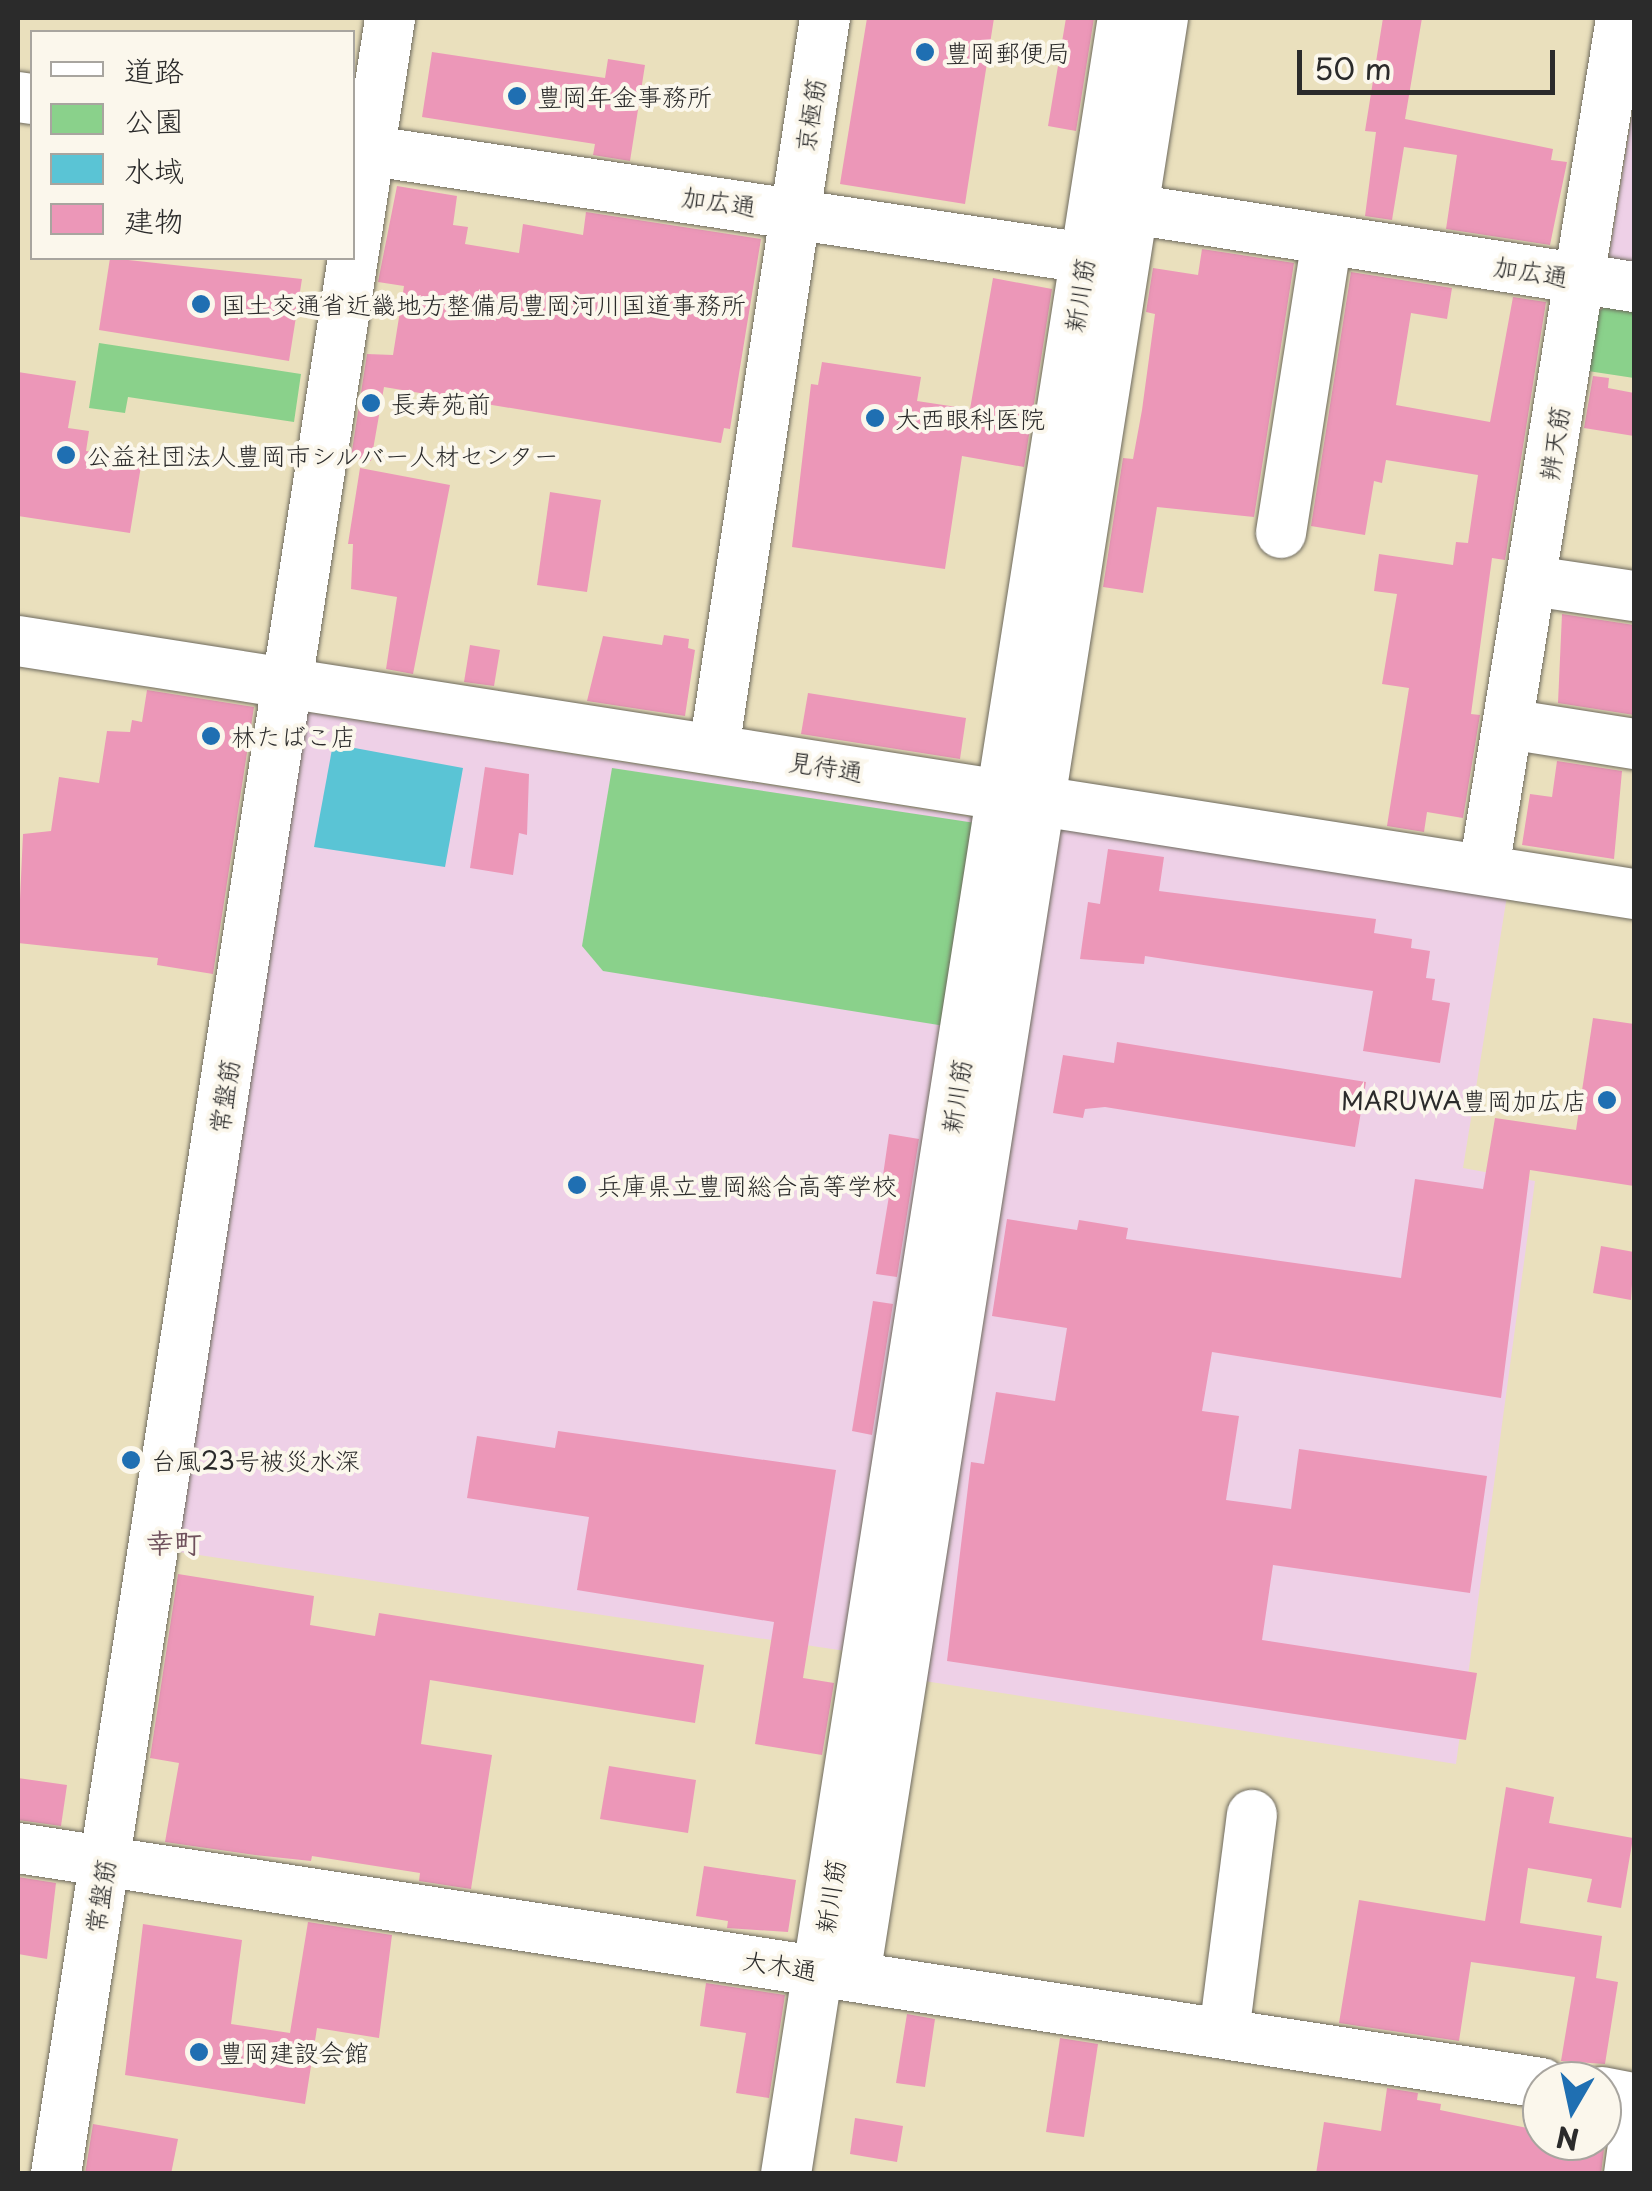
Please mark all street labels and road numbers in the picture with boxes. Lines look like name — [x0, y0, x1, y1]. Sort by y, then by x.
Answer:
street label: 京極筋 — [789, 76, 831, 154]
street label: 加広通 — [680, 181, 758, 221]
street label: 加広通 — [1492, 250, 1570, 292]
street label: 新川筋 — [1058, 256, 1100, 334]
street label: 辨天筋 — [1533, 404, 1575, 482]
street label: 見待通 — [787, 745, 865, 787]
street label: 常盤筋 — [203, 1057, 245, 1135]
street label: 新川筋 — [935, 1057, 977, 1135]
street label: 常盤筋 — [79, 1857, 121, 1935]
street label: 新川筋 — [809, 1857, 851, 1935]
street label: 大木通 — [741, 1944, 819, 1986]

